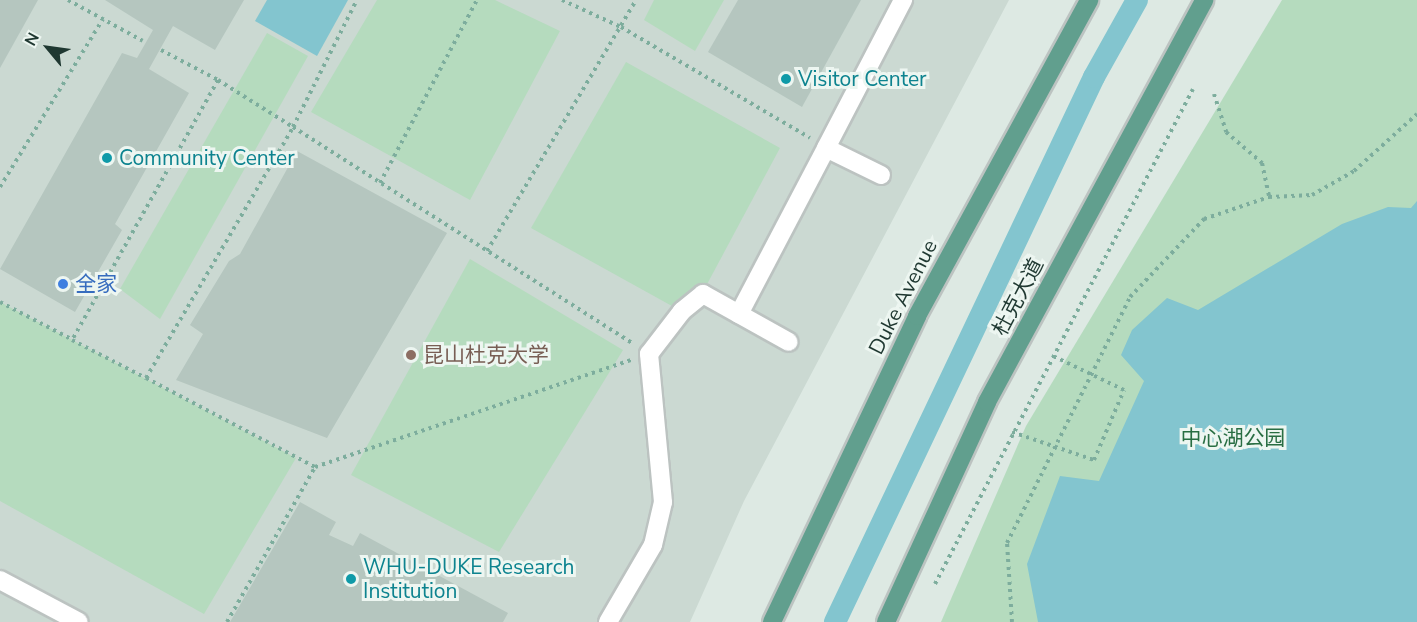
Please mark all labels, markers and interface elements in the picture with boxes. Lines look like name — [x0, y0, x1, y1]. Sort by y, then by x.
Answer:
north arrow — [18, 18, 78, 78]
text: N — [20, 29, 45, 50]
place label: Visitor Center — [798, 66, 927, 92]
marker: Visitor Center — [779, 72, 793, 86]
place label: Community Center — [119, 145, 295, 171]
marker: Community Center — [100, 151, 114, 165]
street label: Duke Avenue — [863, 235, 943, 359]
street label: 杜克大道 — [987, 254, 1049, 340]
place label: 全家 — [75, 271, 117, 297]
marker: 全家 — [56, 277, 70, 291]
place label: 昆山杜克大学 — [423, 342, 549, 368]
marker: 昆山杜克大学 — [404, 348, 418, 362]
park label: 中心湖公园 — [1181, 425, 1285, 451]
place label: WHU-DUKE Research Institution — [363, 554, 574, 604]
marker: WHU-DUKE Research Institution — [344, 572, 358, 586]

